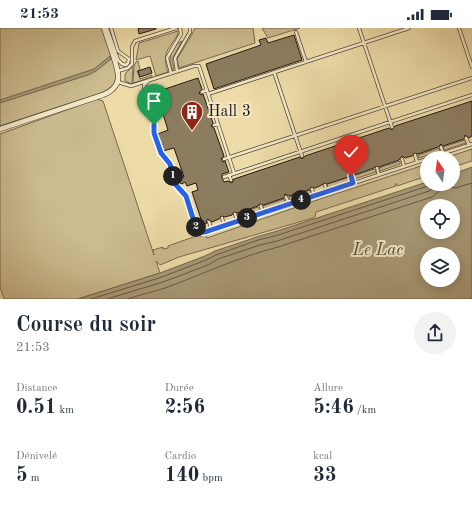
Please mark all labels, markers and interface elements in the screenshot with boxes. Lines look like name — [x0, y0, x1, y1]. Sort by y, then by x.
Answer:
text: 21:53 — [20, 7, 59, 22]
pin — [137, 84, 171, 125]
icon: arrive — [143, 90, 165, 112]
building icon: Hall 3 — [179, 99, 205, 132]
place label: Hall 3 — [208, 104, 251, 120]
pin — [334, 135, 368, 176]
icon: check — [340, 141, 362, 163]
north arrow — [420, 151, 460, 191]
map controls — [420, 151, 460, 287]
pin: 1 — [163, 166, 183, 186]
text: 1 — [170, 170, 176, 181]
pin: 4 — [291, 190, 311, 210]
text: 4 — [298, 194, 304, 205]
button: locate — [420, 199, 460, 239]
pin: 3 — [237, 208, 257, 228]
text: 3 — [244, 212, 250, 223]
pin: 2 — [186, 217, 206, 237]
text: 2 — [193, 221, 199, 232]
water label: Le Lac — [351, 242, 404, 259]
button: layers — [420, 247, 460, 287]
button: share — [414, 312, 456, 354]
text: Course du soir — [16, 314, 156, 336]
text: 21:53 — [16, 341, 50, 354]
text: Distance — [16, 383, 57, 394]
text: Durée — [165, 383, 194, 394]
text: Allure — [313, 383, 343, 394]
text: 0.51 — [16, 398, 56, 418]
text: 2:56 — [165, 398, 205, 418]
text: 5:46 — [313, 398, 354, 418]
text: km — [56, 405, 74, 416]
text: /km — [354, 405, 376, 416]
text: Dénivelé — [16, 451, 57, 462]
text: Cardio — [165, 451, 196, 462]
text: kcal — [313, 451, 332, 462]
text: 5 — [16, 466, 28, 486]
text: 140 — [165, 466, 199, 486]
text: 33 — [313, 466, 337, 486]
text: m — [28, 473, 39, 484]
text: bpm — [199, 473, 223, 484]

